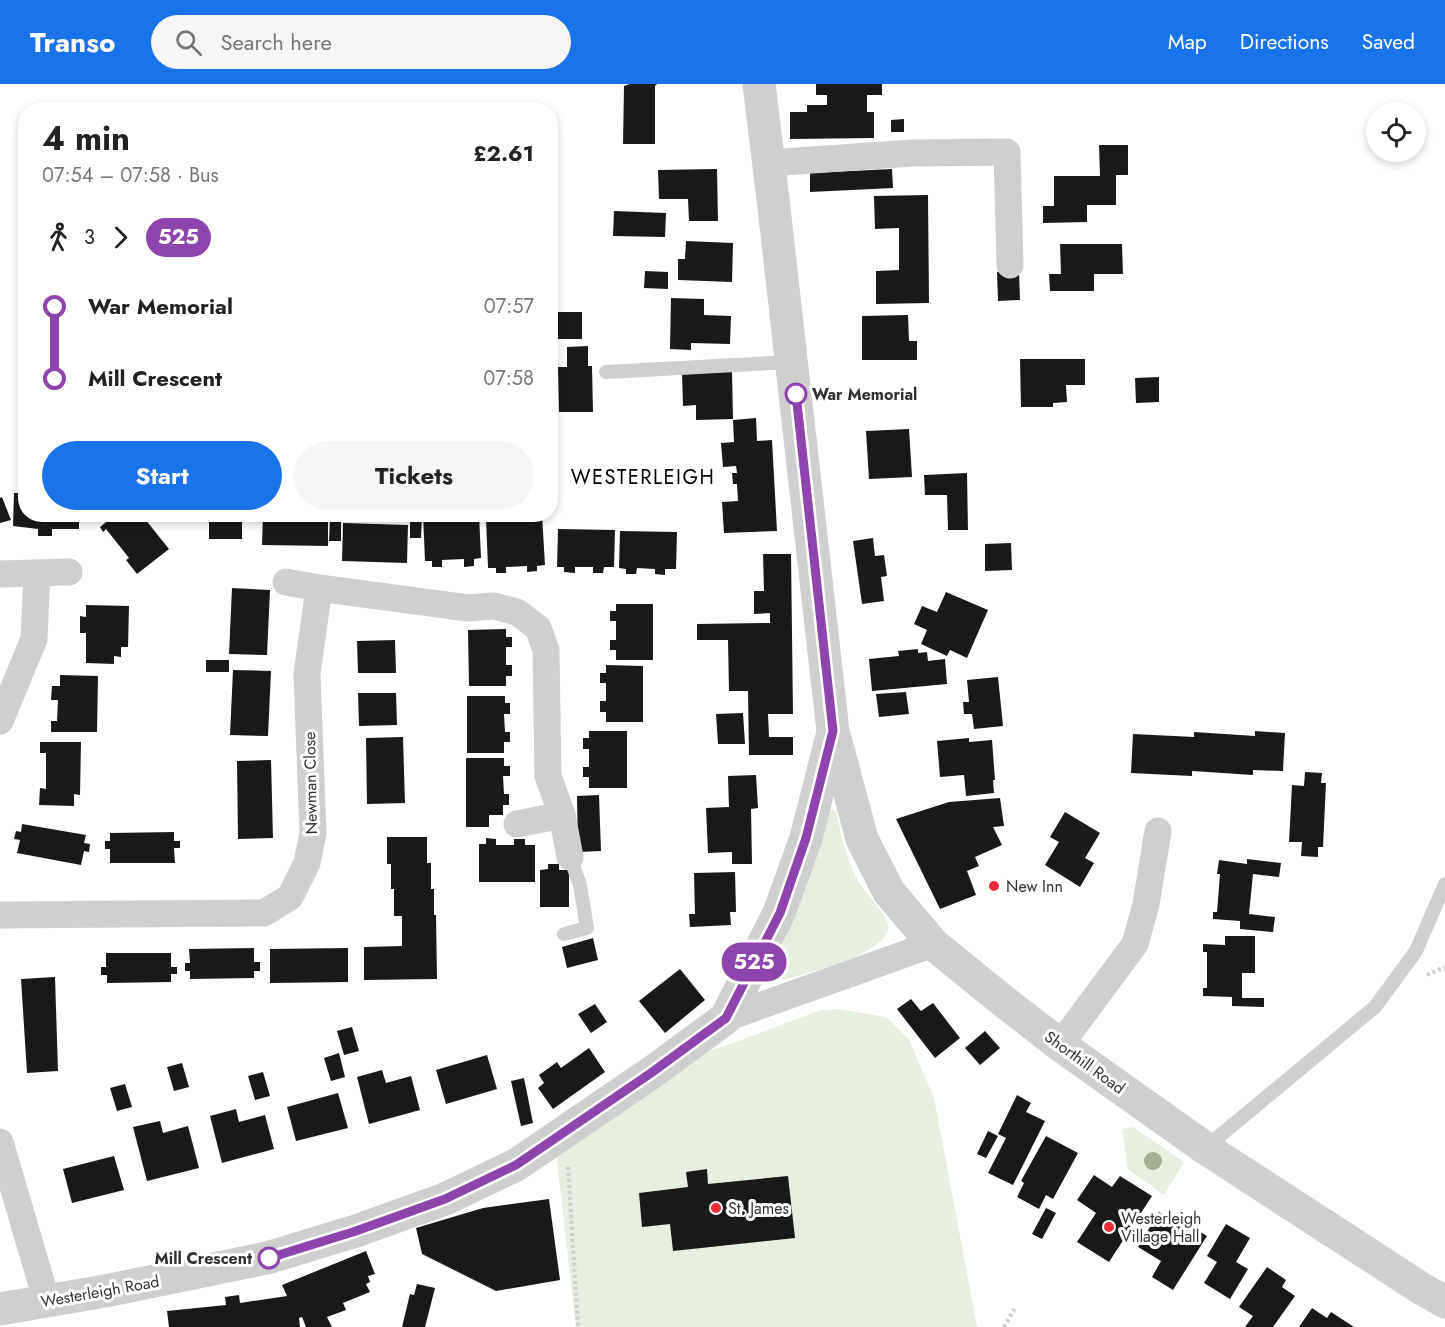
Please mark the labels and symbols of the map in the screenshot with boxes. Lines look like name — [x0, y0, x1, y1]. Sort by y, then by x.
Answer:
marker: War Memorial — [785, 383, 807, 405]
place label: War Memorial — [812, 383, 917, 406]
district label: WESTERLEIGH — [571, 463, 715, 492]
street label: Newman Close — [298, 731, 323, 835]
place label: New Inn — [1006, 875, 1063, 898]
marker: New Inn — [987, 879, 1001, 893]
line badge: 525 — [720, 942, 789, 982]
street label: Shorthill Road — [1040, 1025, 1130, 1099]
place label: St. James — [728, 1197, 789, 1220]
marker: St. James — [709, 1201, 723, 1215]
place label: Westerleigh Village Hall — [1121, 1207, 1201, 1248]
marker: Westerleigh Village Hall — [1102, 1220, 1116, 1234]
place label: Mill Crescent — [155, 1247, 253, 1270]
marker: Mill Crescent — [258, 1247, 280, 1269]
street label: Westerleigh Road — [39, 1270, 161, 1313]

